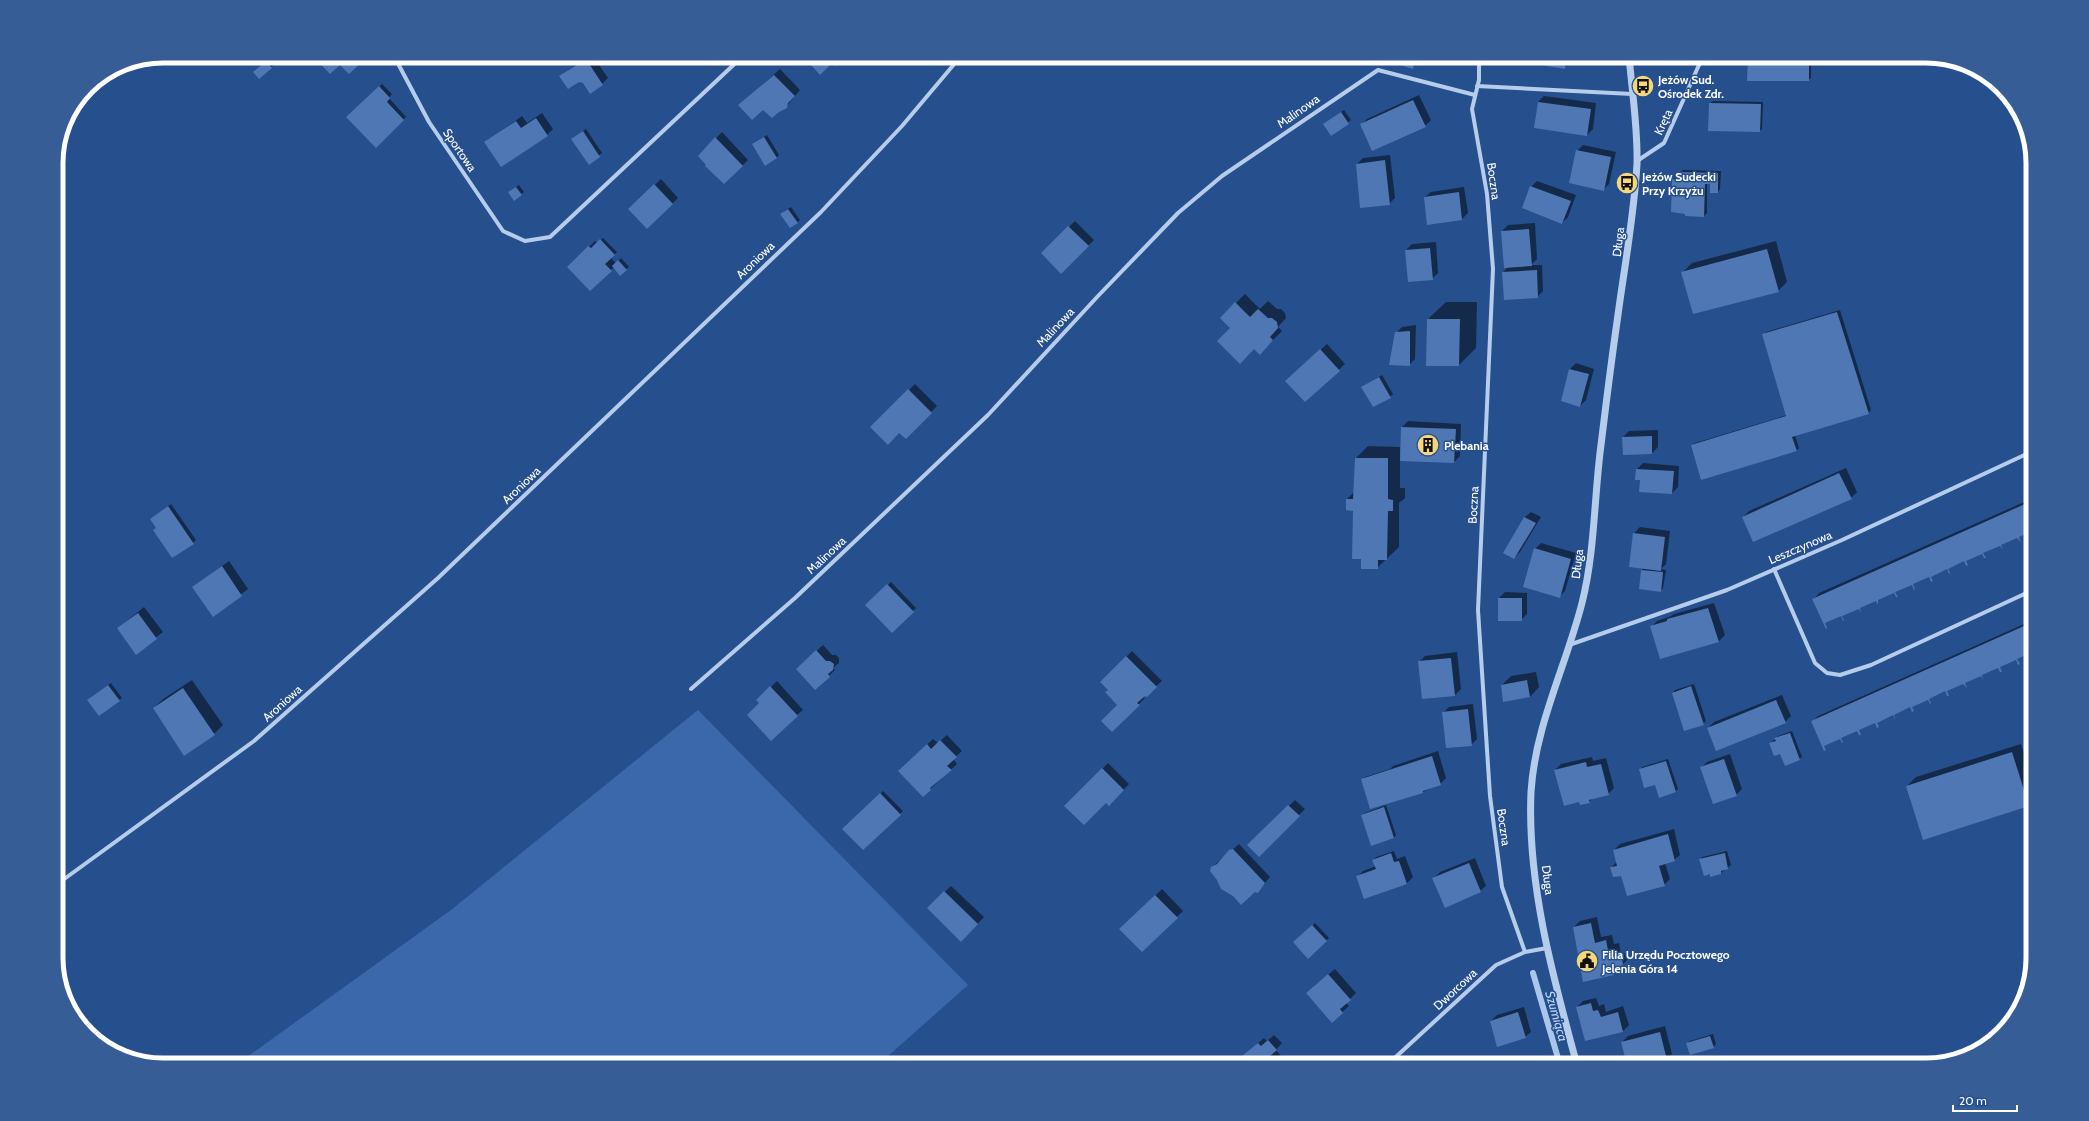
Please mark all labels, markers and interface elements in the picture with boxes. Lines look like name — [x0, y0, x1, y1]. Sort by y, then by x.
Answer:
place label: Jeżów Sud. Ośrodek Zdr. — [1657, 72, 1724, 101]
bus stop icon: Jeżów Sud. Ośrodek Zdr. — [1630, 73, 1656, 99]
street label: Malinowa — [1274, 91, 1322, 131]
street label: Kręta — [1651, 107, 1676, 137]
street label: Sportowa — [440, 126, 480, 175]
street label: Boczna — [1484, 161, 1504, 201]
place label: Jeżów Sudecki Przy Krzyżu — [1641, 169, 1716, 198]
bus stop icon: Jeżów Sudecki Przy Krzyżu — [1614, 170, 1640, 196]
street label: Długa — [1609, 226, 1627, 258]
street label: Aroniowa — [733, 238, 778, 282]
street label: Malinowa — [1033, 304, 1077, 350]
building icon: Plebania — [1415, 432, 1441, 458]
place label: Plebania — [1444, 438, 1489, 453]
street label: Aroniowa — [499, 463, 544, 507]
street label: Boczna — [1465, 486, 1481, 524]
street label: Leszczynowa — [1766, 527, 1834, 567]
street label: Malinowa — [803, 533, 849, 577]
street label: Długa — [1568, 548, 1586, 580]
street label: Aroniowa — [259, 681, 305, 725]
street label: Boczna — [1494, 807, 1514, 847]
street label: Długa — [1539, 864, 1557, 896]
place label: Filia Urzędu Pocztowego Jelenia Góra 14 — [1601, 947, 1730, 976]
public building icon: Filia Urzędu Pocztowego Jelenia Góra 14 — [1574, 948, 1600, 974]
street label: Dworcowa — [1430, 965, 1480, 1013]
water label: Szumiąca — [1542, 989, 1572, 1043]
scale bar — [1953, 1087, 2017, 1113]
text: 20 m — [1959, 1093, 1987, 1108]

